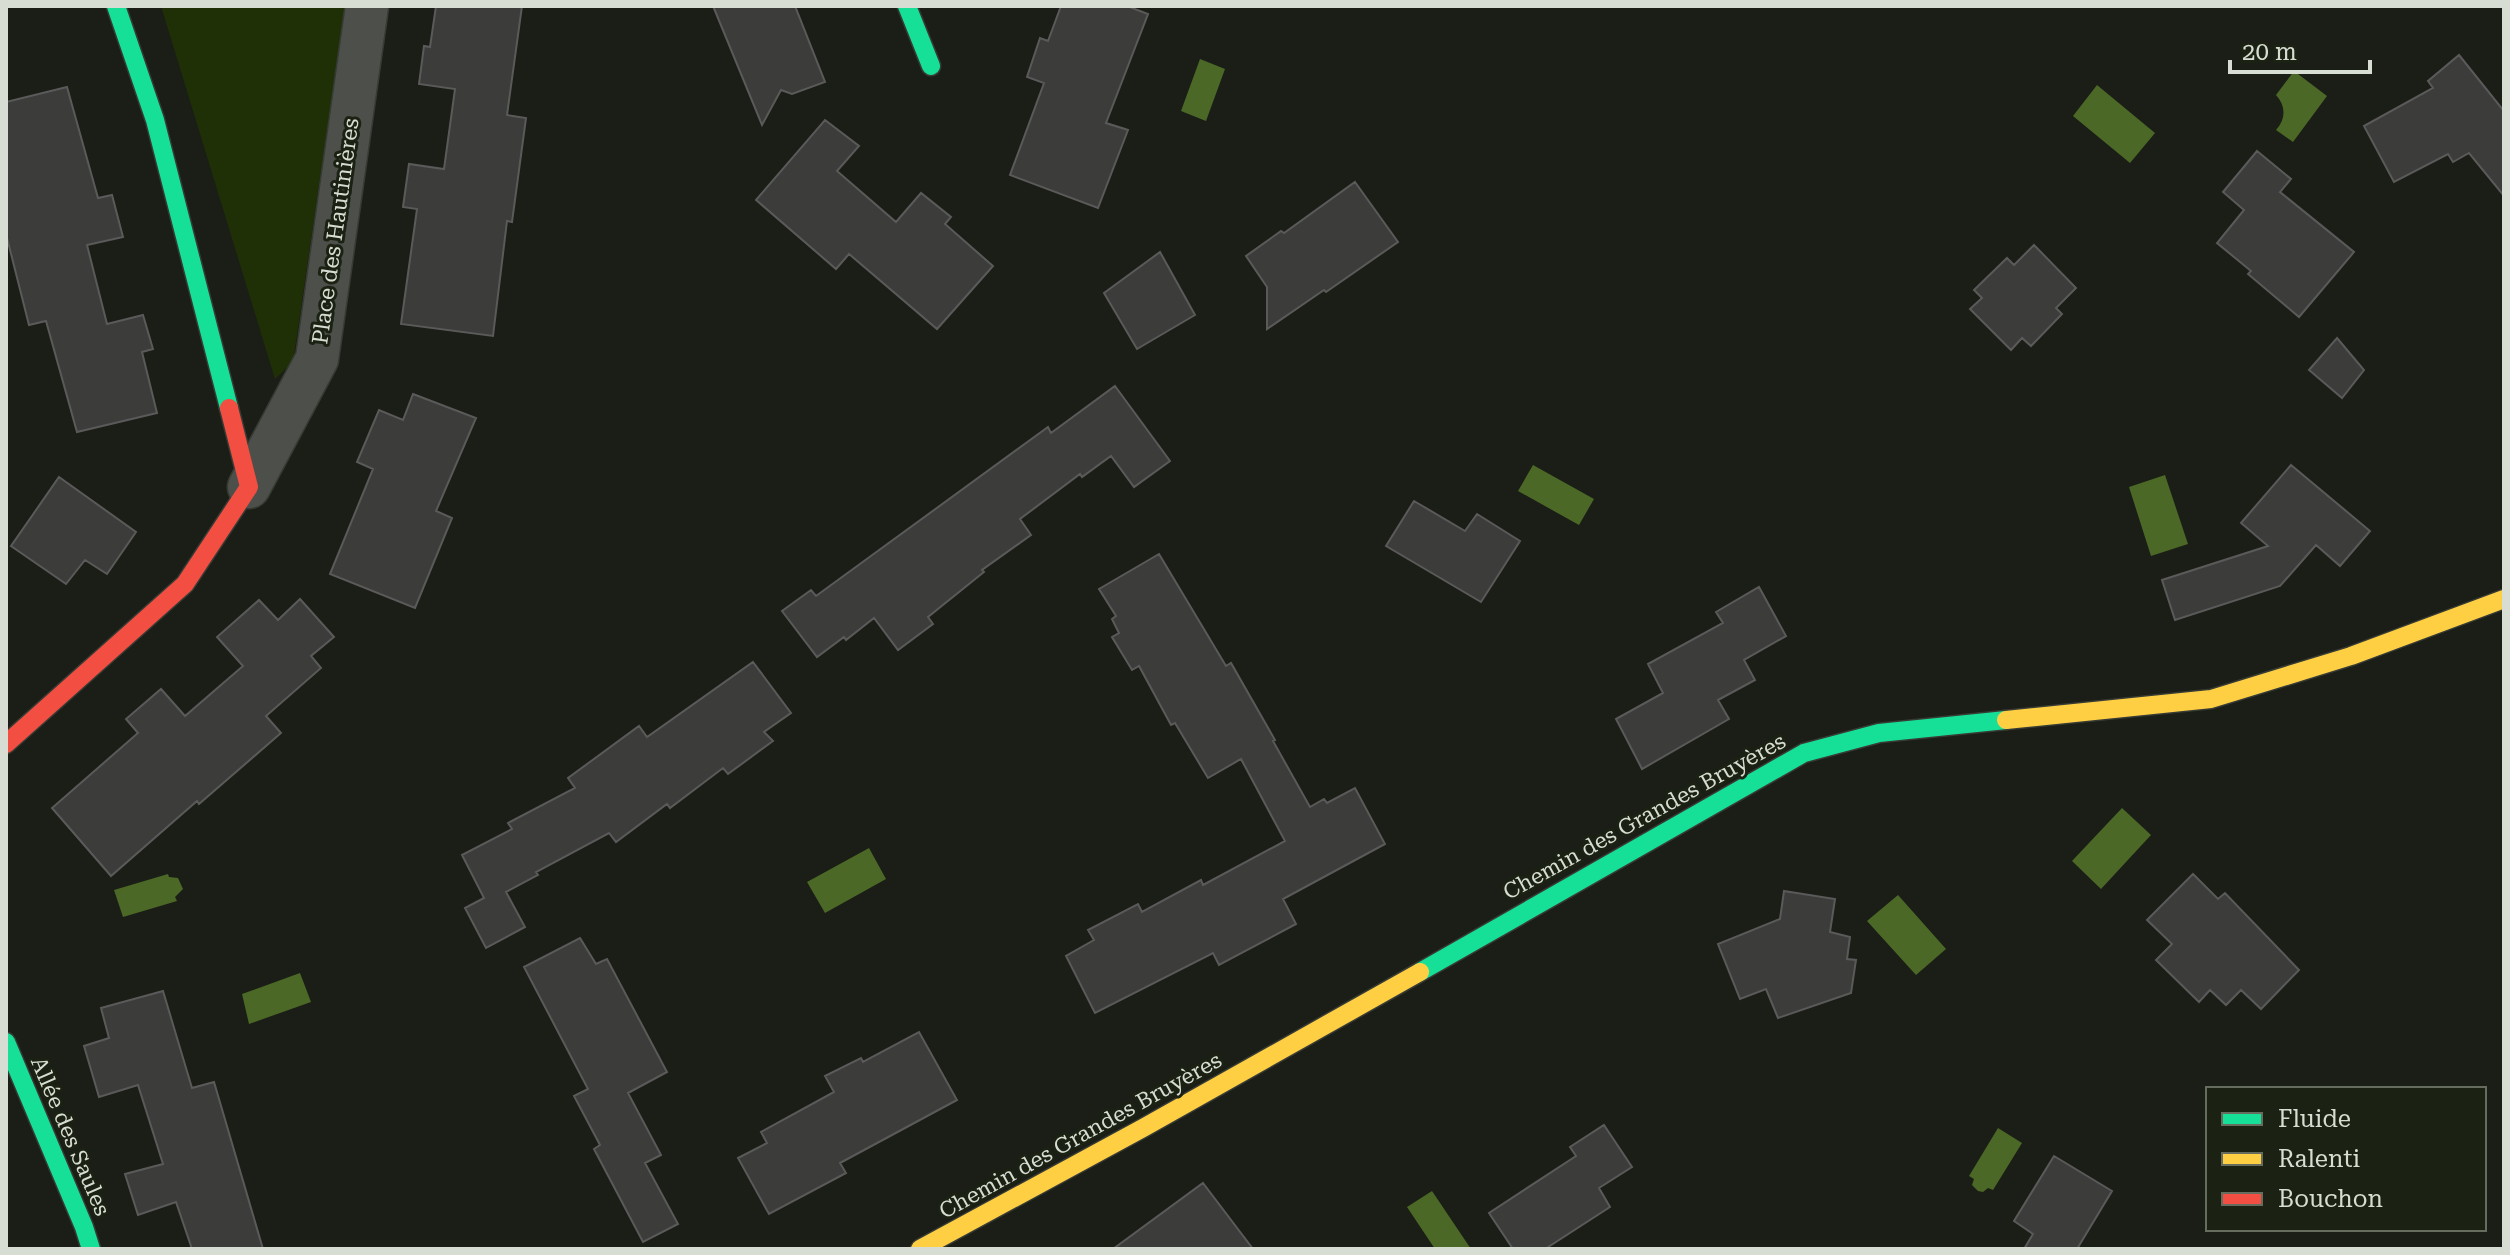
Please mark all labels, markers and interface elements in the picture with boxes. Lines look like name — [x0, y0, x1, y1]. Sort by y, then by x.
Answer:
scale bar — [2230, 24, 2370, 74]
text: 20 m — [2242, 38, 2297, 66]
street label: Place des Hautinières — [307, 116, 364, 346]
street label: Chemin des Grandes Bruyères — [1499, 728, 1790, 905]
street label: Chemin des Grandes Bruyères — [935, 1047, 1226, 1224]
street label: Allée des Saules — [26, 1053, 115, 1219]
legend — [2206, 1087, 2486, 1231]
text: Fluide — [2278, 1105, 2351, 1133]
text: Ralenti — [2278, 1145, 2360, 1173]
text: Bouchon — [2278, 1185, 2383, 1213]

